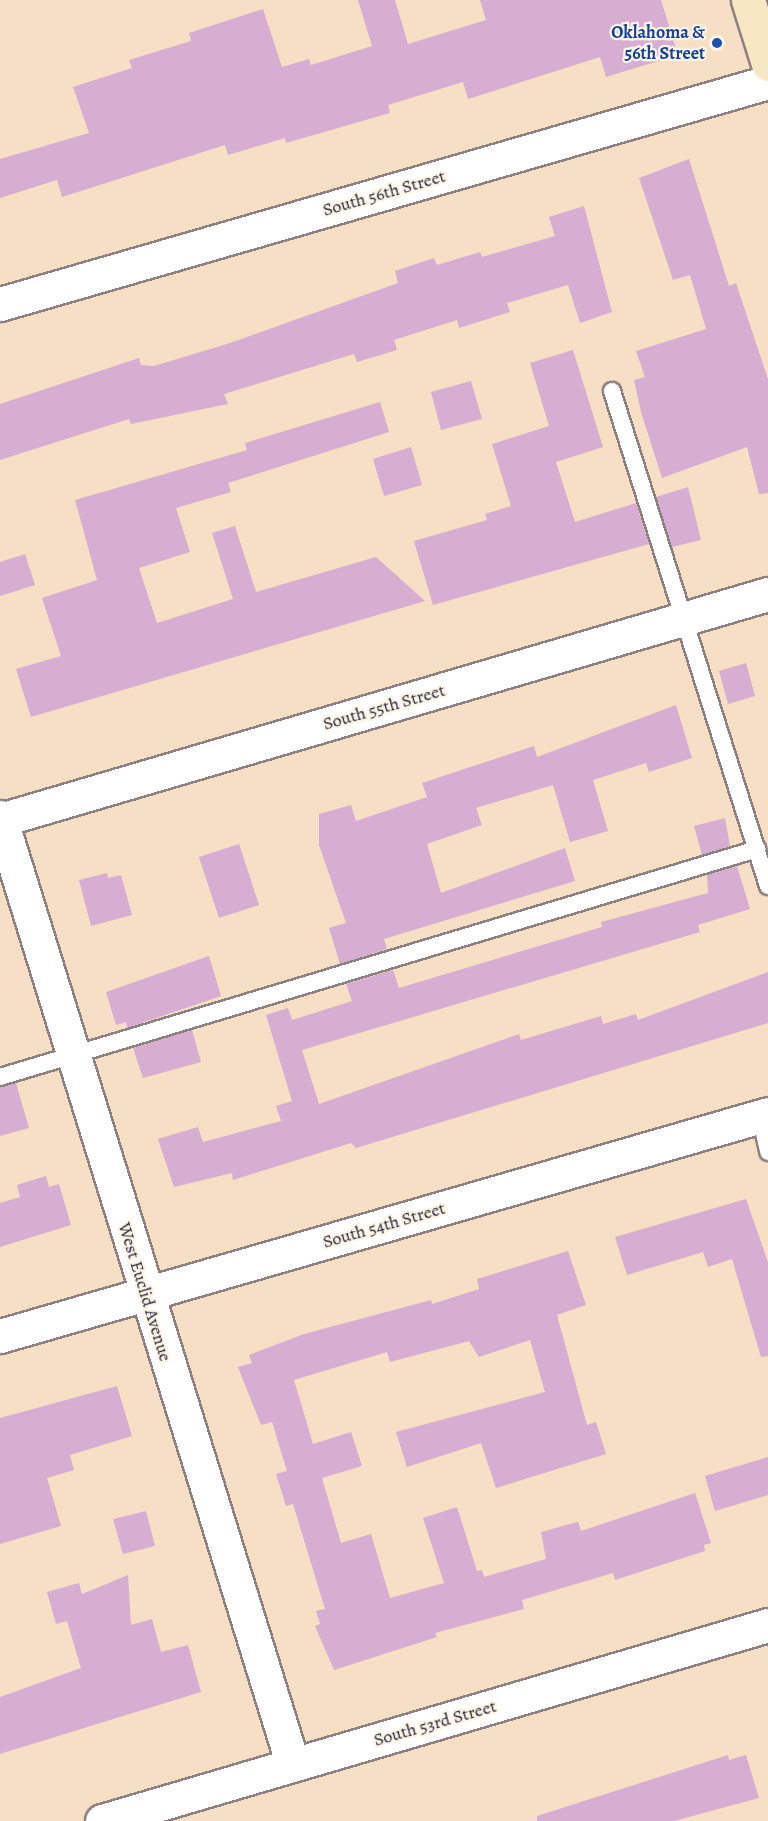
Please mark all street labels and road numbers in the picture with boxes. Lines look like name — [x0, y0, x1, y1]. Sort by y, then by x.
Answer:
street label: South 56th Street — [320, 165, 448, 221]
street label: South 55th Street — [321, 679, 447, 735]
street label: South 54th Street — [320, 1197, 448, 1253]
street label: West Euclid Avenue — [114, 1220, 176, 1364]
street label: South 53rd Street — [371, 1695, 499, 1751]

